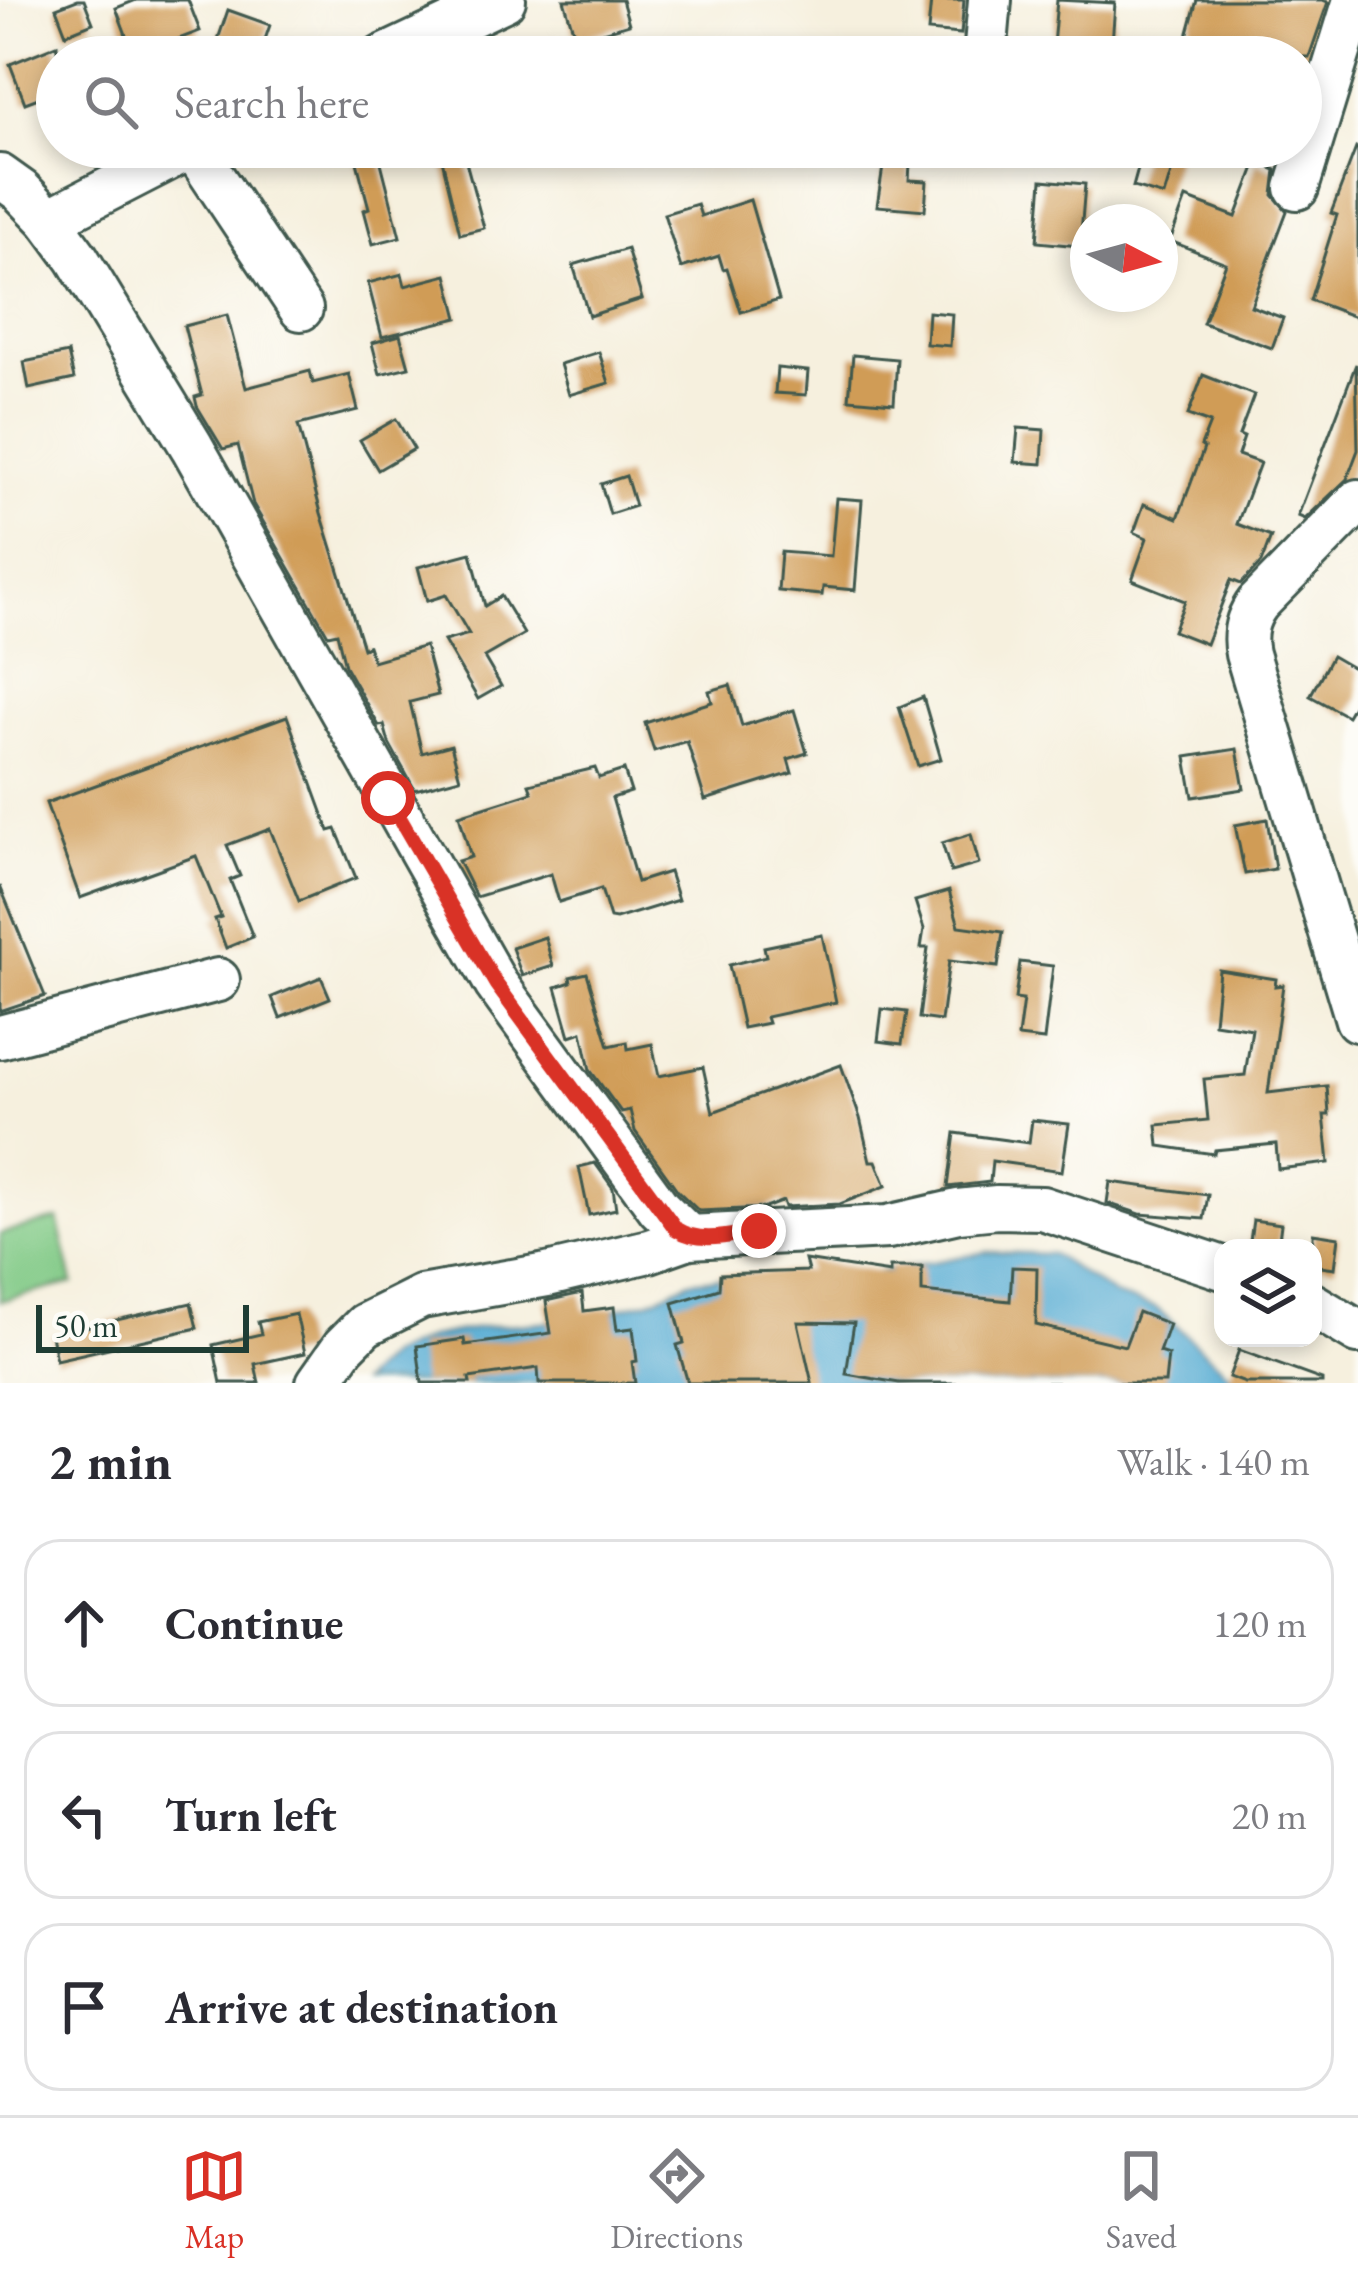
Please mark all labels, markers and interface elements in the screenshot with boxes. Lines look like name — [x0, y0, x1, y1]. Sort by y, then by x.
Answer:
search box — [36, 36, 1322, 168]
icon: search — [78, 69, 144, 135]
text: Search here — [174, 73, 369, 131]
north arrow — [1070, 204, 1178, 312]
route start — [361, 771, 415, 825]
route end — [732, 1204, 786, 1258]
map controls — [1214, 1239, 1322, 1347]
button: layers — [1214, 1239, 1322, 1347]
scale bar — [36, 1299, 249, 1352]
text: 50 m — [54, 1304, 118, 1347]
text: 2 min — [48, 1428, 172, 1494]
text: Walk · 140 m — [1117, 1436, 1310, 1487]
icon: ahead — [51, 1590, 117, 1656]
text: Continue — [165, 1594, 343, 1652]
text: 120 m — [1213, 1598, 1307, 1649]
icon: left — [51, 1782, 117, 1848]
text: Turn left — [165, 1786, 337, 1844]
text: 20 m — [1231, 1790, 1307, 1841]
icon: arrive — [51, 1974, 117, 2040]
text: Arrive at destination — [165, 1978, 558, 2036]
tab: Map — [181, 2143, 247, 2258]
tab: Directions — [610, 2143, 743, 2258]
tab: Saved — [1106, 2143, 1177, 2258]

